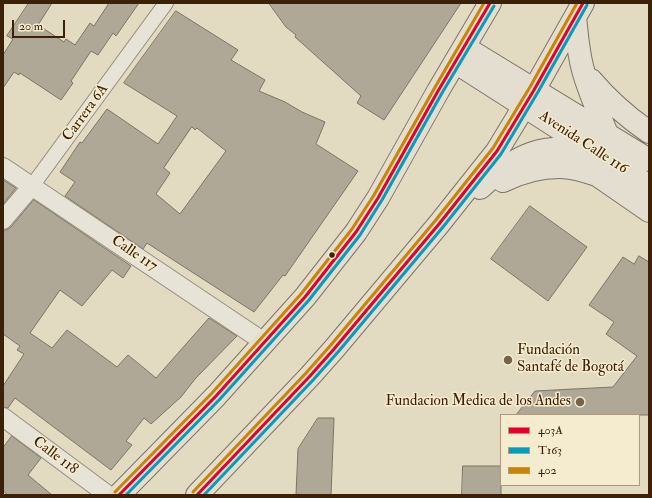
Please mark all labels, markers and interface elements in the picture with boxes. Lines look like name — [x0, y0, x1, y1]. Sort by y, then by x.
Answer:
scale bar — [14, 12, 67, 38]
text: 20 m — [19, 19, 43, 34]
street label: Carrera 6A — [59, 81, 113, 145]
street label: Avenida Calle 116 — [535, 108, 631, 178]
street label: Calle 117 — [108, 232, 160, 276]
unlabelled marker — [327, 250, 337, 260]
place label: Fundación Santafé de Bogotá — [517, 342, 624, 377]
marker: Fundación Santafé de Bogotá — [502, 354, 514, 366]
place label: Fundacion Medica de los Andes — [386, 393, 571, 411]
marker: Fundacion Medica de los Andes — [574, 396, 586, 408]
legend — [500, 414, 640, 486]
text: 403A — [538, 423, 563, 438]
street label: Calle 118 — [29, 433, 81, 479]
text: T163 — [538, 443, 562, 458]
text: 402 — [538, 463, 557, 478]

